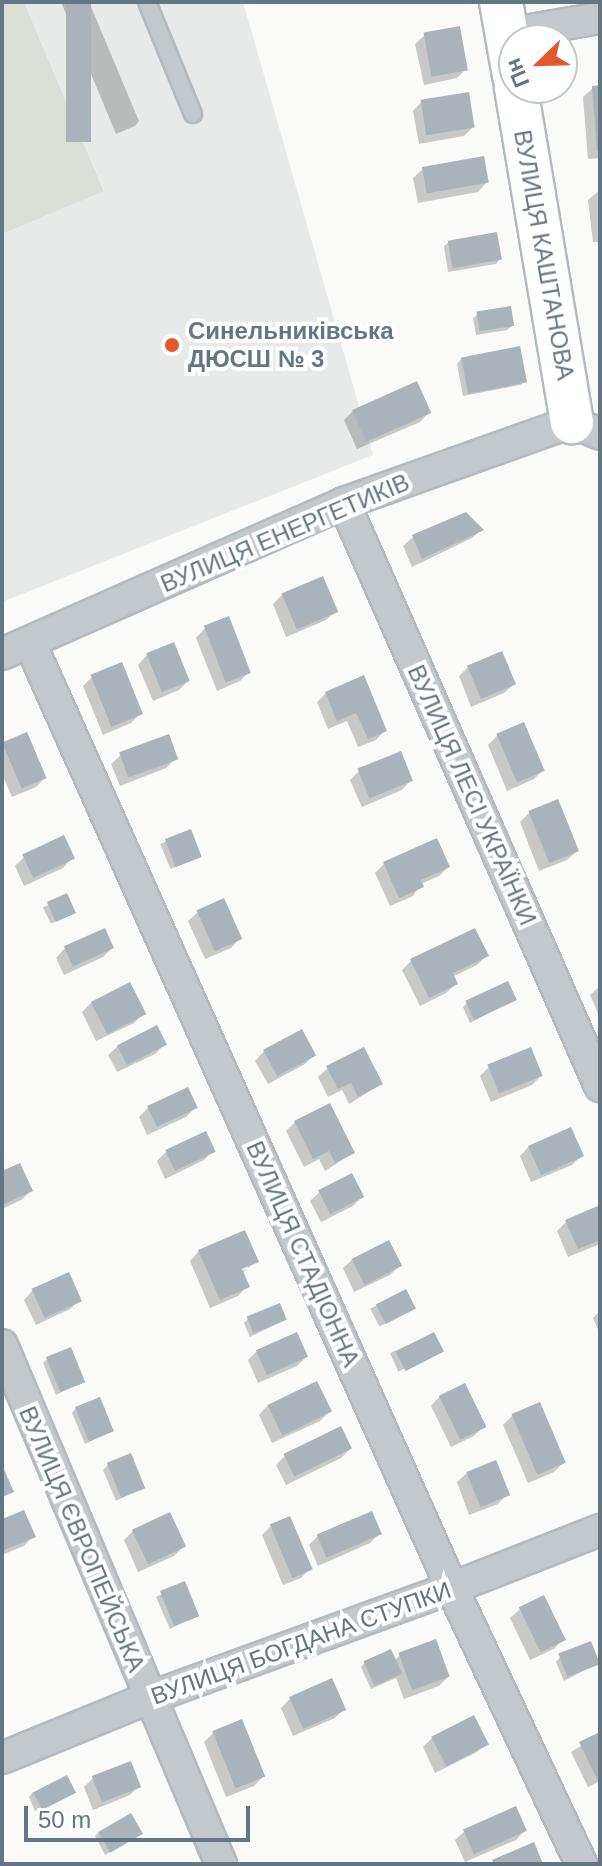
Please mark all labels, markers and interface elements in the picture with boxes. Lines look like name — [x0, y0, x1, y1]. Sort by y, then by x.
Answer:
north arrow — [498, 24, 578, 104]
text: Пн — [500, 55, 534, 91]
street label: ВУЛИЦЯ КАШТАНОВА — [508, 128, 580, 382]
place label: Синельниківська ДЮСШ № 3 — [188, 317, 393, 373]
marker: Синельниківська ДЮСШ № 3 — [163, 336, 181, 354]
street label: ВУЛИЦЯ ЕНЕРГЕТИКІВ — [156, 468, 414, 598]
street label: ВУЛИЦЯ ЛЕСІ УКРАЇНКИ — [402, 660, 542, 930]
street label: ВУЛИЦЯ СТАДІОННА — [240, 1137, 366, 1371]
street label: ВУЛИЦЯ ЄВРОПЕЙСЬКА — [13, 1402, 151, 1676]
street label: ВУЛИЦЯ БОГДАНА СТУПКИ — [147, 1575, 455, 1711]
scale bar — [28, 1790, 254, 1840]
text: 50 m — [38, 1806, 91, 1833]

